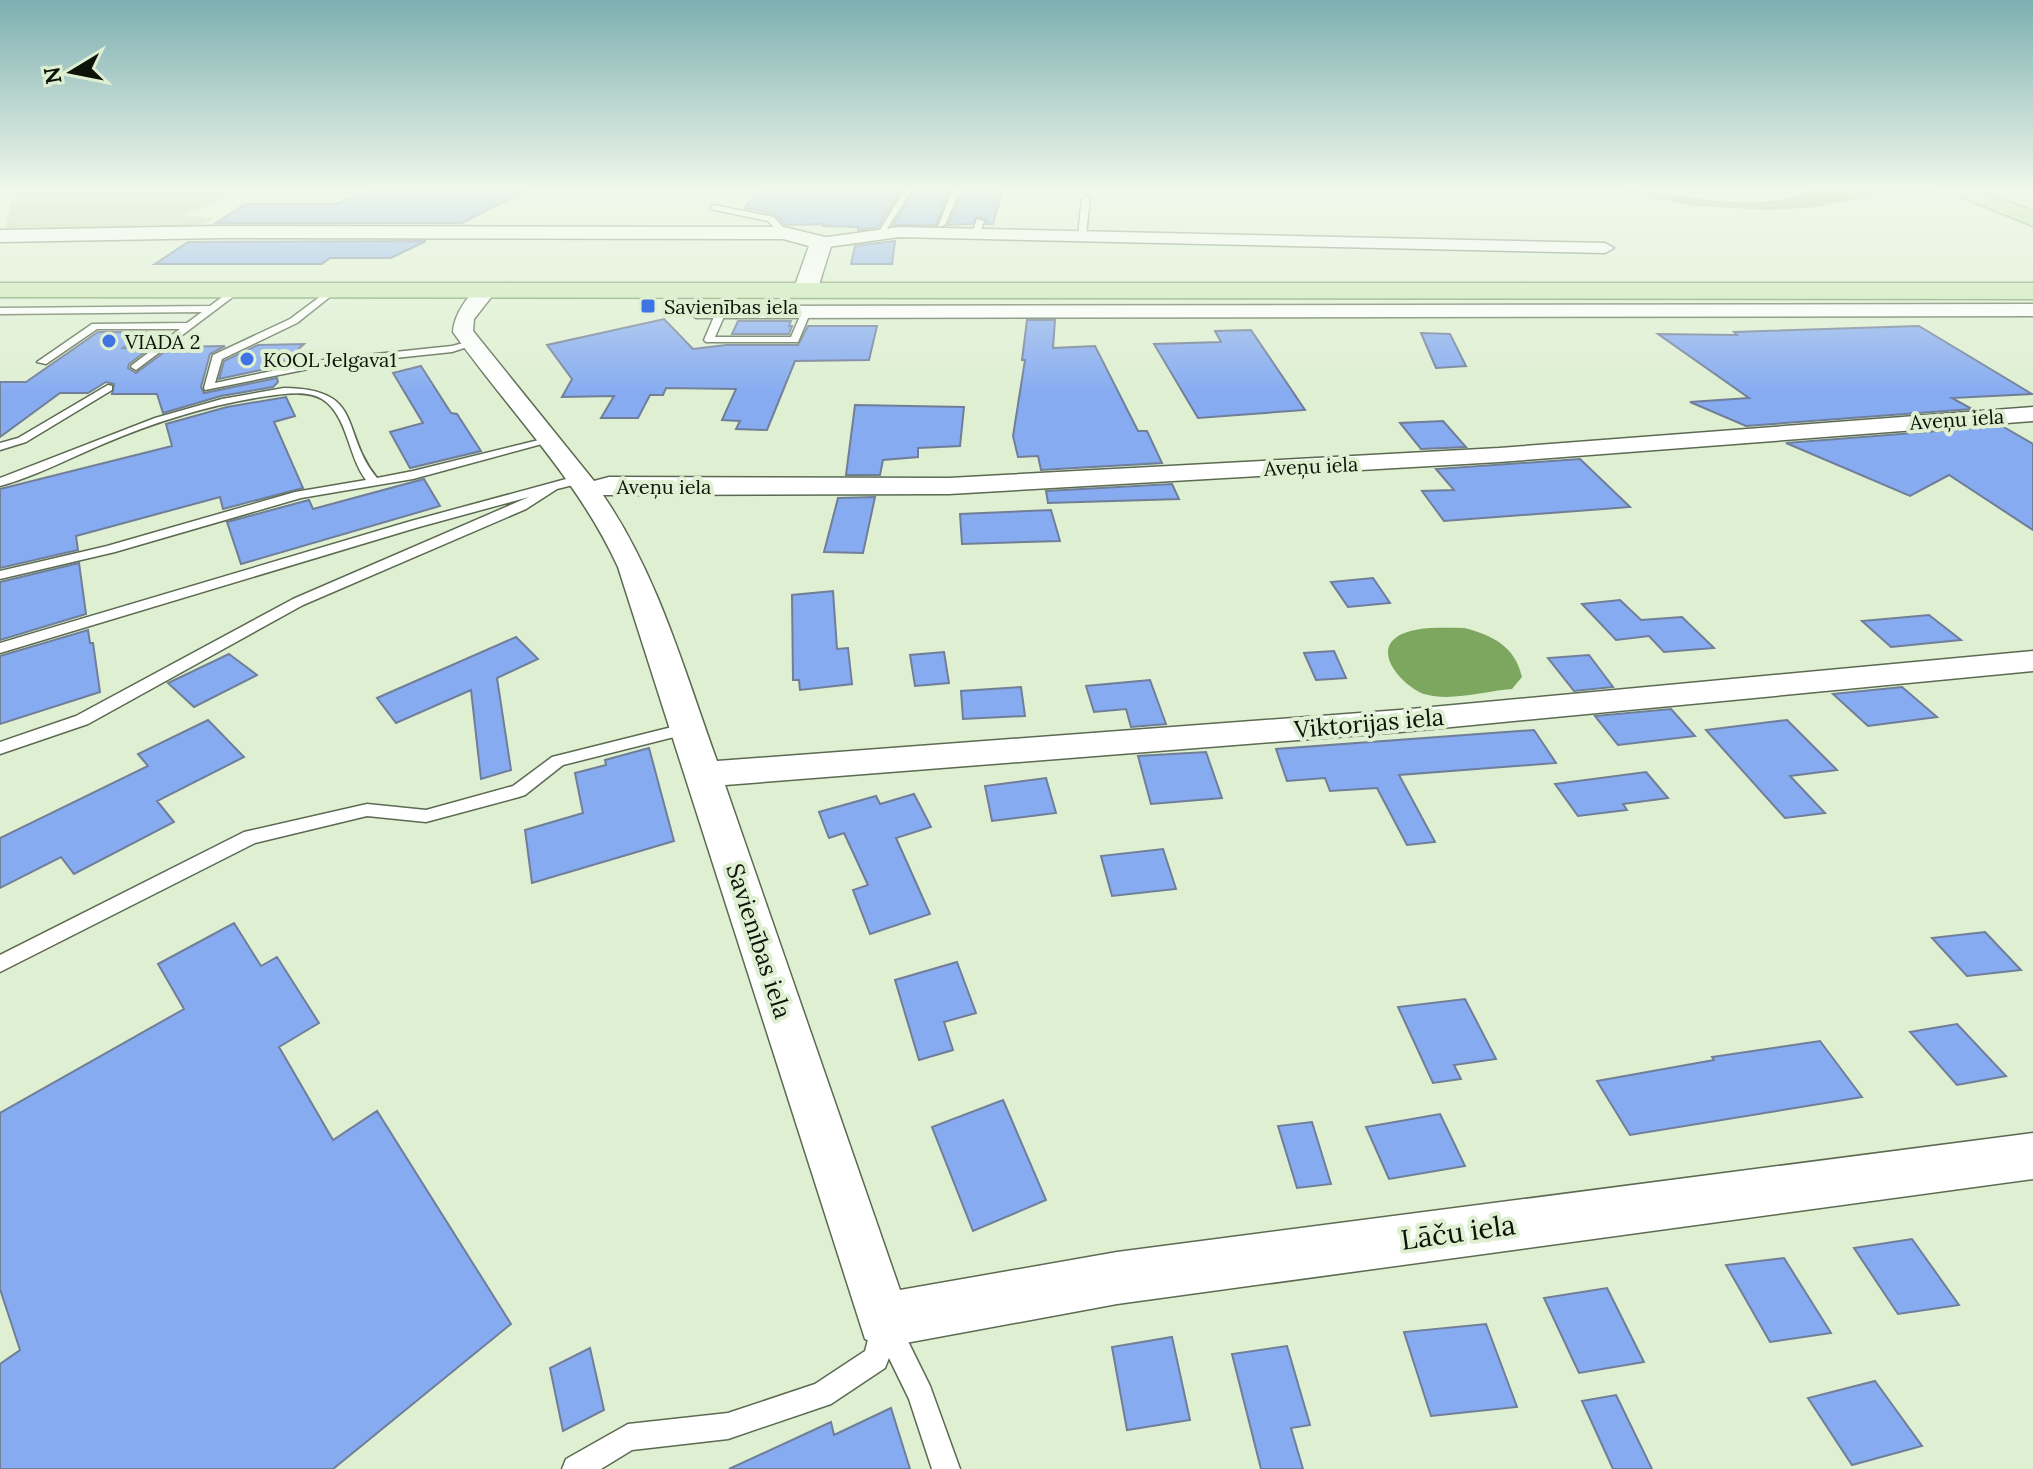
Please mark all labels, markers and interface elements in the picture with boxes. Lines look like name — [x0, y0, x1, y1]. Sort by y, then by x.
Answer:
north arrow — [32, 32, 112, 112]
text: N — [37, 65, 68, 86]
place label: Savienības iela — [664, 294, 798, 319]
marker: Savienības iela — [639, 297, 657, 315]
place label: VIADA 2 — [124, 329, 200, 354]
marker: VIADA 2 — [100, 332, 118, 350]
place label: KOOL Jelgava1 — [263, 347, 397, 372]
marker: KOOL Jelgava1 — [238, 350, 256, 368]
street label: Aveņu iela — [1908, 403, 2005, 436]
street label: Aveņu iela — [1262, 451, 1359, 482]
street label: Aveņu iela — [616, 474, 711, 500]
street label: Viktorijas iela — [1292, 701, 1445, 745]
street label: Savienības iela — [719, 859, 799, 1023]
street label: Lāču iela — [1398, 1206, 1518, 1258]

